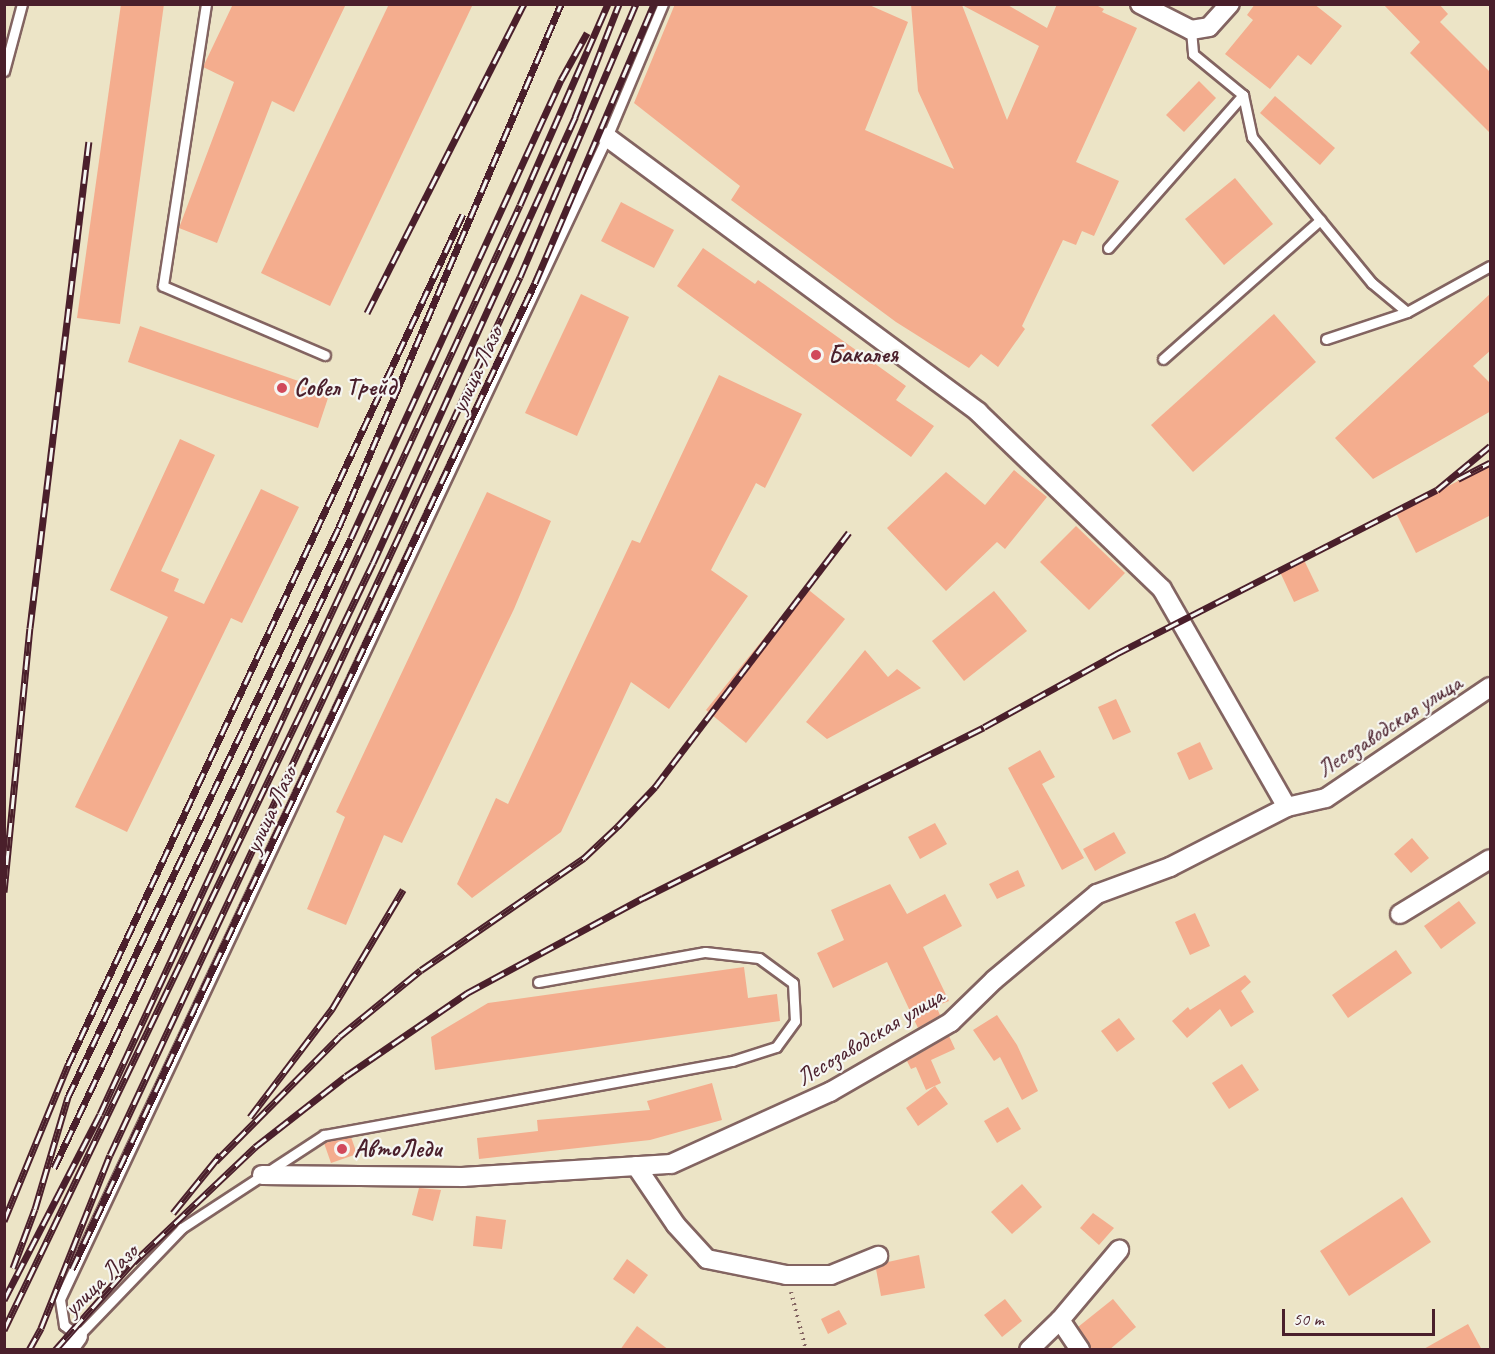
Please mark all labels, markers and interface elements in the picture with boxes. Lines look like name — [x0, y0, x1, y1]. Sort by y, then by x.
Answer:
street label: улица Лазо — [445, 322, 509, 418]
place label: Бакалея — [828, 341, 898, 369]
marker: Бакалея — [809, 348, 823, 362]
place label: Совел Трейд — [294, 374, 391, 402]
marker: Совел Трейд — [275, 381, 289, 395]
street label: Лесозаводская улица — [1311, 668, 1467, 784]
street label: улица Лазо — [239, 762, 303, 858]
street label: Лесозаводская улица — [791, 982, 949, 1092]
place label: АвтоЛеди — [354, 1135, 441, 1163]
marker: АвтоЛеди — [335, 1142, 349, 1156]
street label: улица Лазо — [58, 1238, 144, 1322]
scale bar — [1285, 1297, 1438, 1335]
text: 50 m — [1293, 1308, 1324, 1330]

